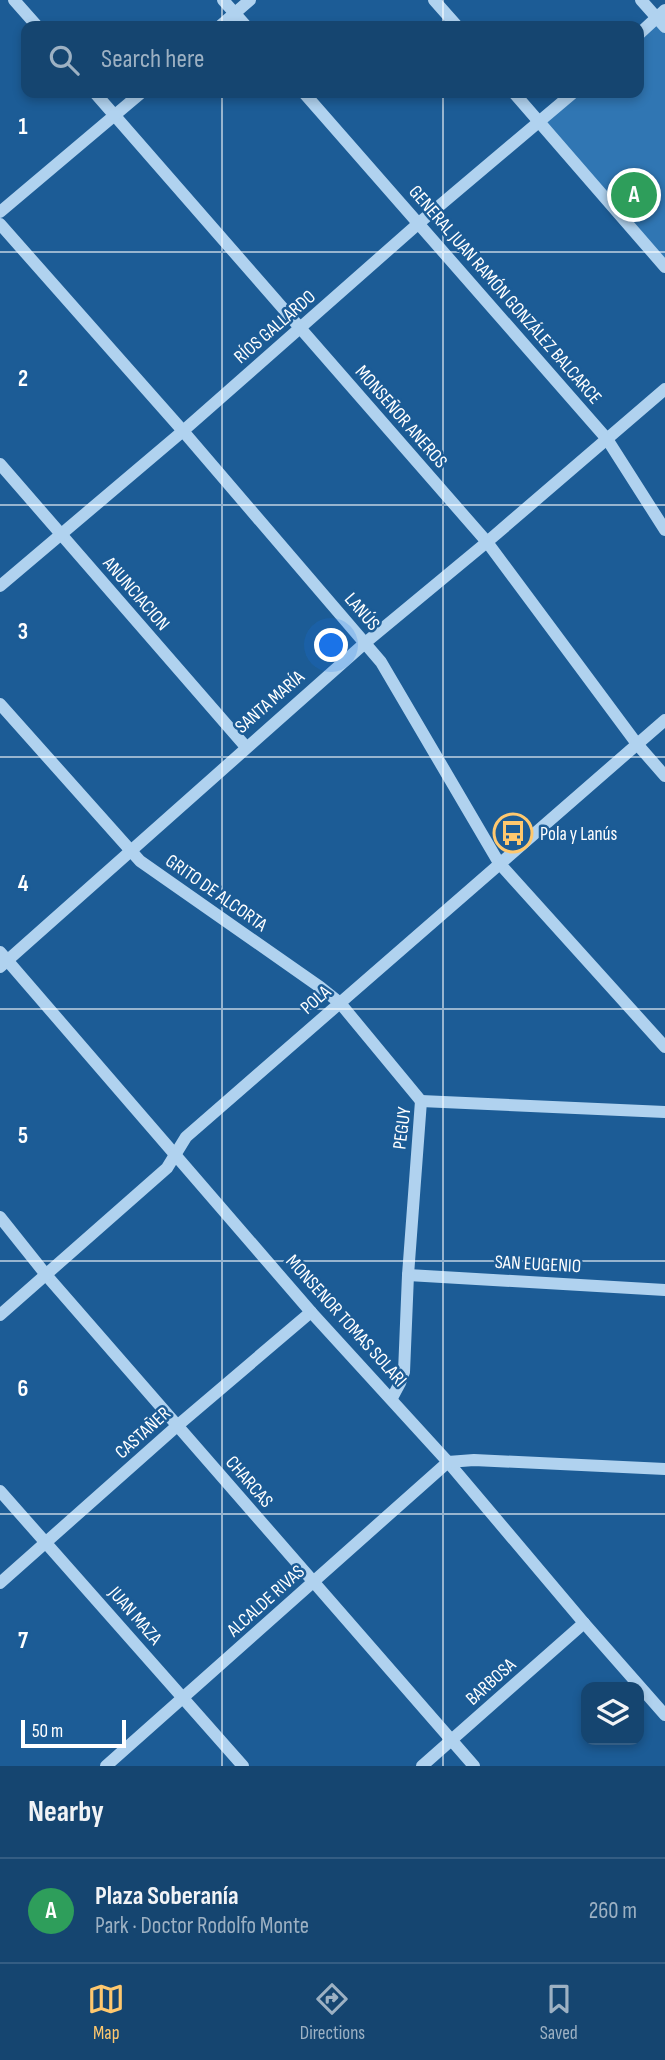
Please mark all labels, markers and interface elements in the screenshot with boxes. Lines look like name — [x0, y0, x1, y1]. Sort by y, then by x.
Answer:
search box — [21, 21, 644, 98]
icon: search — [45, 41, 83, 79]
text: Search here — [101, 44, 204, 75]
text: 1 — [18, 113, 28, 141]
pin: A — [611, 169, 657, 221]
street label: GENERAL JUAN RAMÓN GONZÁLEZ BALCARCE — [404, 181, 606, 409]
street label: RÍOS GALLARDO — [229, 285, 320, 369]
street label: MONSEÑOR ANEROS — [350, 361, 452, 473]
text: 2 — [18, 365, 28, 393]
street label: ANUNCIACION — [97, 552, 174, 636]
street label: LANÚS — [339, 588, 385, 636]
text: 3 — [18, 618, 28, 646]
your location — [314, 628, 348, 662]
street label: SANTA MARÍA — [231, 665, 310, 738]
bus stop icon: Pola y Lanús — [492, 812, 534, 854]
place label: Pola y Lanús — [540, 823, 618, 846]
street label: GRITO DE ALCORTA — [161, 850, 272, 937]
text: 4 — [18, 870, 29, 898]
street label: POLA — [296, 980, 337, 1020]
street label: PEGUY — [388, 1106, 416, 1151]
text: 5 — [18, 1122, 28, 1150]
street label: MONSENOR TOMAS SOLARI — [280, 1250, 411, 1392]
street label: SAN EUGENIO — [494, 1251, 582, 1278]
text: 6 — [18, 1375, 28, 1403]
street label: CASTAÑER — [111, 1402, 176, 1464]
street label: CHARCAS — [220, 1451, 278, 1513]
street label: ALCALDE RIVAS — [222, 1560, 309, 1643]
street label: JUAN MAZA — [103, 1581, 167, 1650]
text: 7 — [18, 1627, 28, 1655]
street label: BARBOSA — [461, 1653, 521, 1711]
map controls — [581, 1682, 644, 1745]
button: layers — [581, 1682, 644, 1745]
scale bar — [21, 1717, 126, 1749]
text: 50 m — [32, 1720, 63, 1743]
text: Nearby — [28, 1794, 104, 1830]
text: Plaza Soberanía — [95, 1881, 239, 1912]
text: A — [46, 1897, 56, 1925]
text: 260 m — [589, 1897, 637, 1925]
text: Park · Doctor Rodolfo Monte — [95, 1912, 309, 1940]
tab: Map — [87, 1980, 125, 2045]
tab: Directions — [300, 1980, 365, 2045]
tab: Saved — [540, 1980, 578, 2045]

